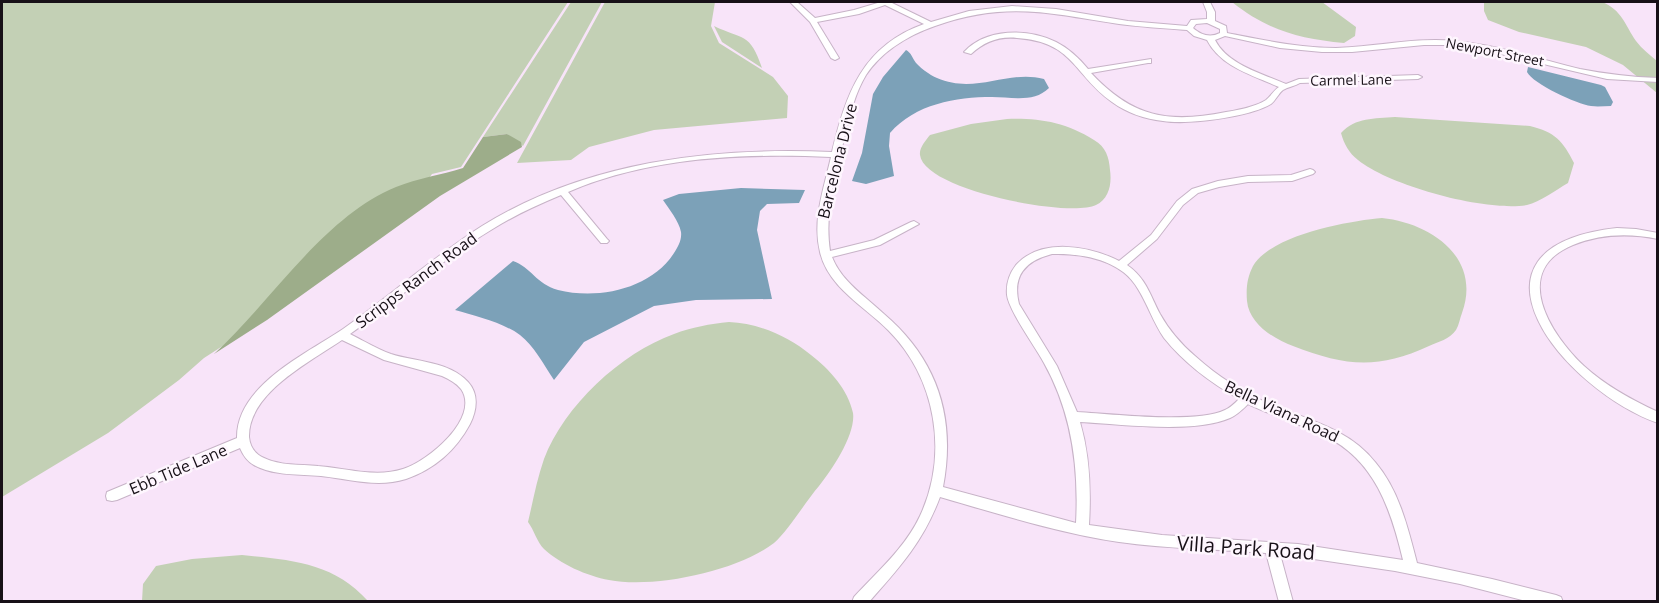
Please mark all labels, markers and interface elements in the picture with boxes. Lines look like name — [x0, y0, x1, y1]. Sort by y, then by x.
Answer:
street label: Newport Street — [1444, 33, 1546, 70]
street label: Carmel Lane — [1310, 69, 1392, 90]
street label: Barcelona Drive — [812, 101, 862, 221]
street label: Scripps Ranch Road — [351, 227, 481, 333]
street label: Bella Viana Road — [1221, 375, 1343, 447]
street label: Ebb Tide Lane — [126, 438, 230, 500]
street label: Villa Park Road — [1176, 529, 1316, 566]

